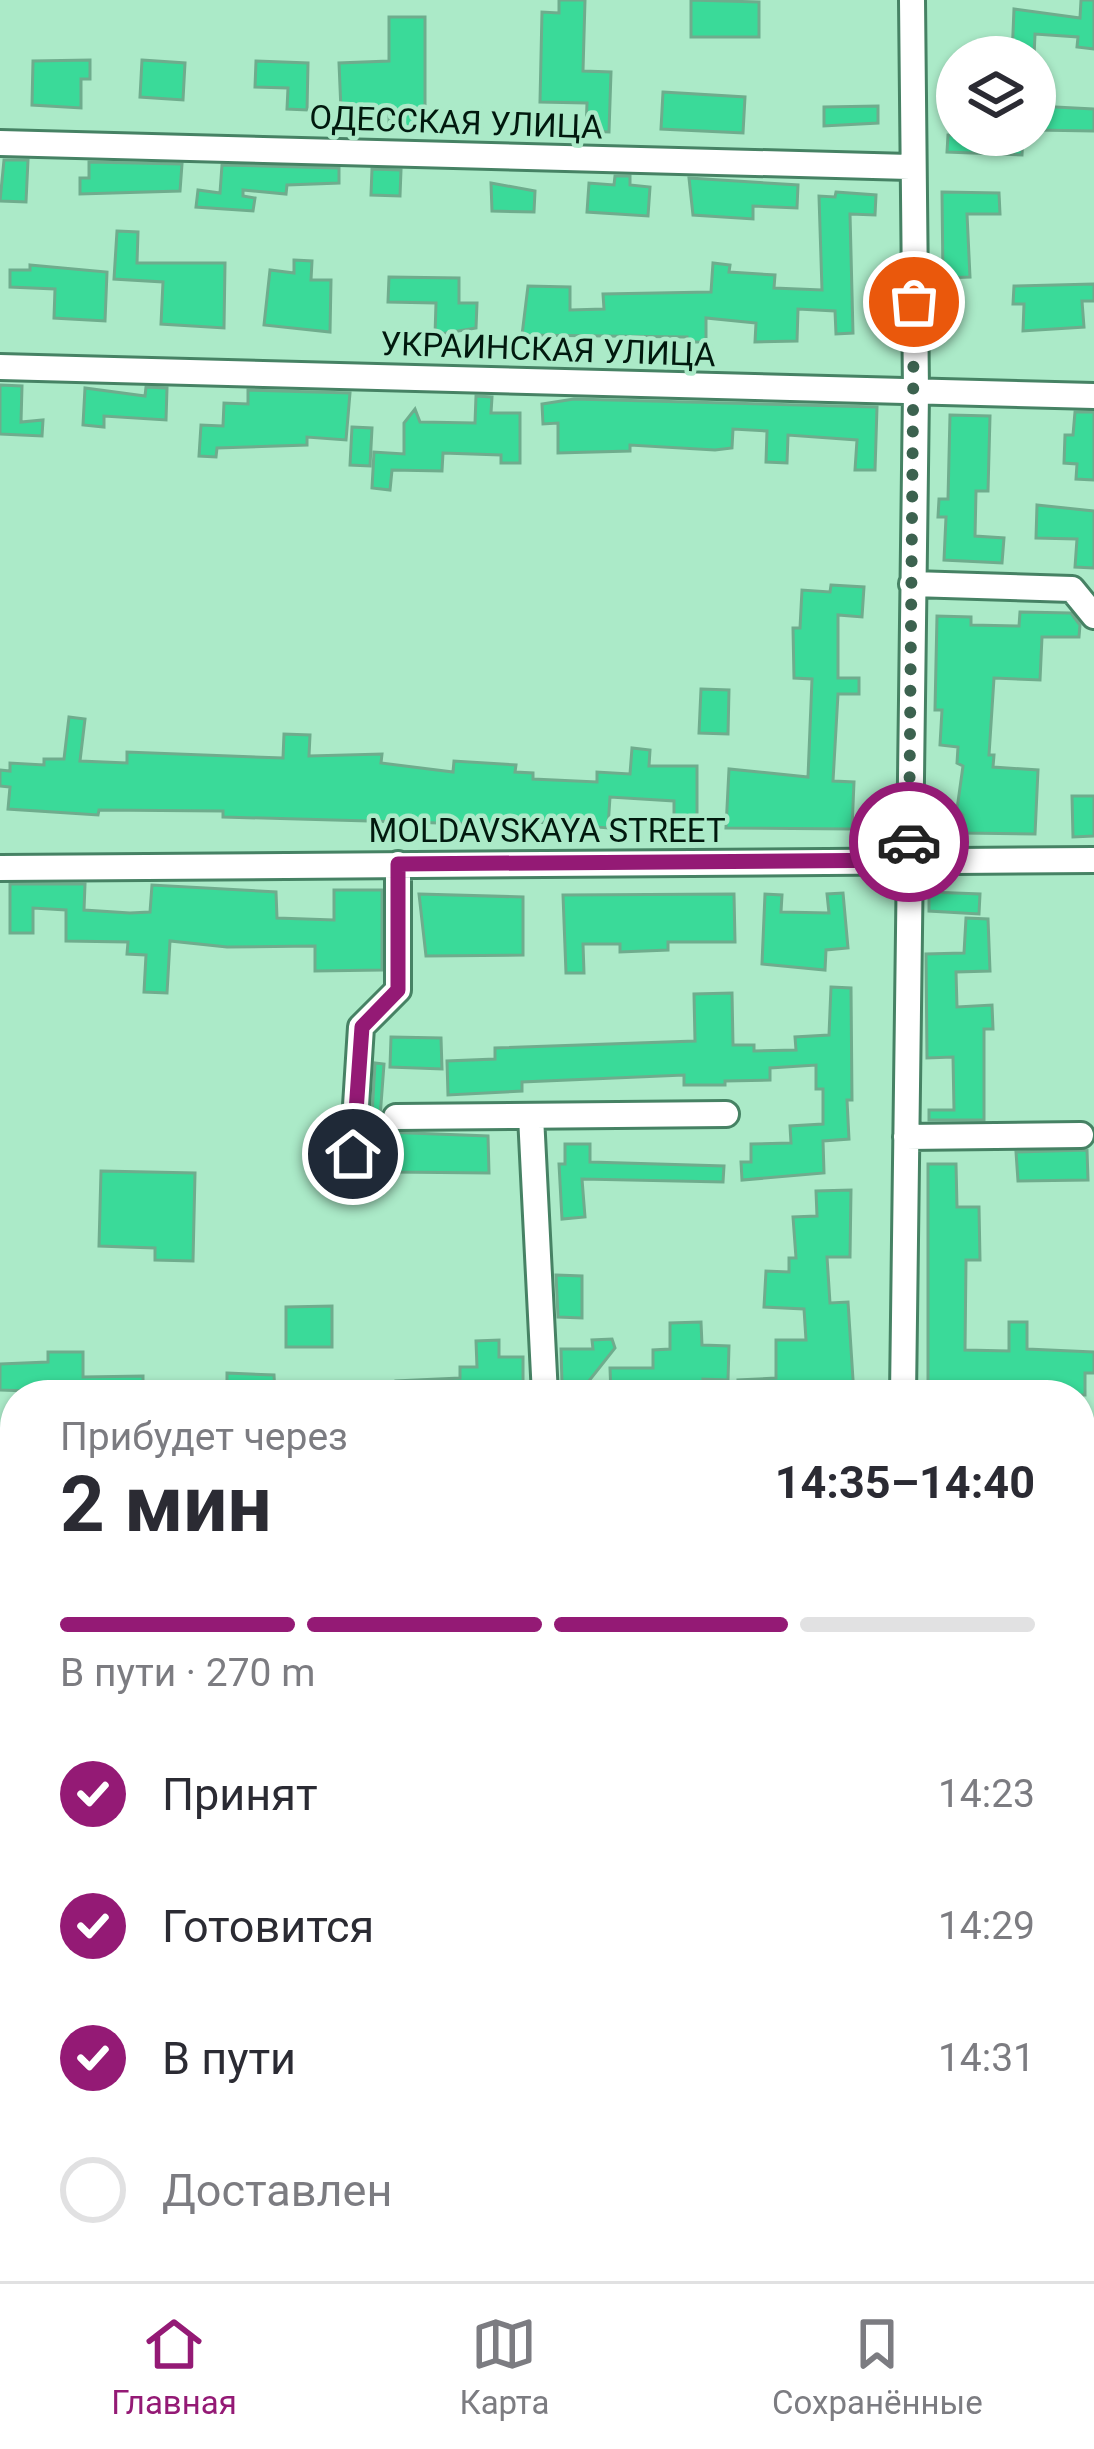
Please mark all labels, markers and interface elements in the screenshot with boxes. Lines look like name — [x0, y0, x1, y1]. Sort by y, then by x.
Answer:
map controls — [936, 36, 1056, 156]
button: layers — [936, 36, 1056, 156]
street label: ОДЕССКАЯ УЛИЦА — [309, 97, 604, 147]
pin — [863, 251, 965, 353]
icon: bag — [881, 269, 947, 335]
street label: УКРАИНСКАЯ УЛИЦА — [380, 324, 717, 374]
courier — [849, 782, 969, 902]
icon: car — [876, 809, 942, 875]
street label: MOLDAVSKAYA STREET — [368, 811, 726, 850]
pin — [302, 1103, 404, 1205]
icon: home — [320, 1121, 386, 1187]
text: Прибудет через — [60, 1414, 348, 1460]
text: 14:35–14:40 — [775, 1456, 1035, 1509]
text: 2 мин — [60, 1459, 272, 1550]
text: В пути · 270 m — [60, 1650, 315, 1696]
icon: check — [60, 1761, 126, 1827]
text: Принят — [162, 1768, 318, 1821]
text: 14:23 — [938, 1771, 1035, 1817]
icon: check — [60, 1893, 126, 1959]
text: Готовится — [162, 1900, 374, 1953]
text: 14:29 — [938, 1903, 1035, 1949]
icon: check — [60, 2025, 126, 2091]
text: В пути — [162, 2032, 296, 2085]
text: 14:31 — [938, 2035, 1035, 2081]
text: Доставлен — [162, 2164, 392, 2217]
tab: Главная — [111, 2311, 237, 2422]
tab: Карта — [459, 2311, 549, 2422]
tab: Сохранённые — [772, 2311, 983, 2422]

